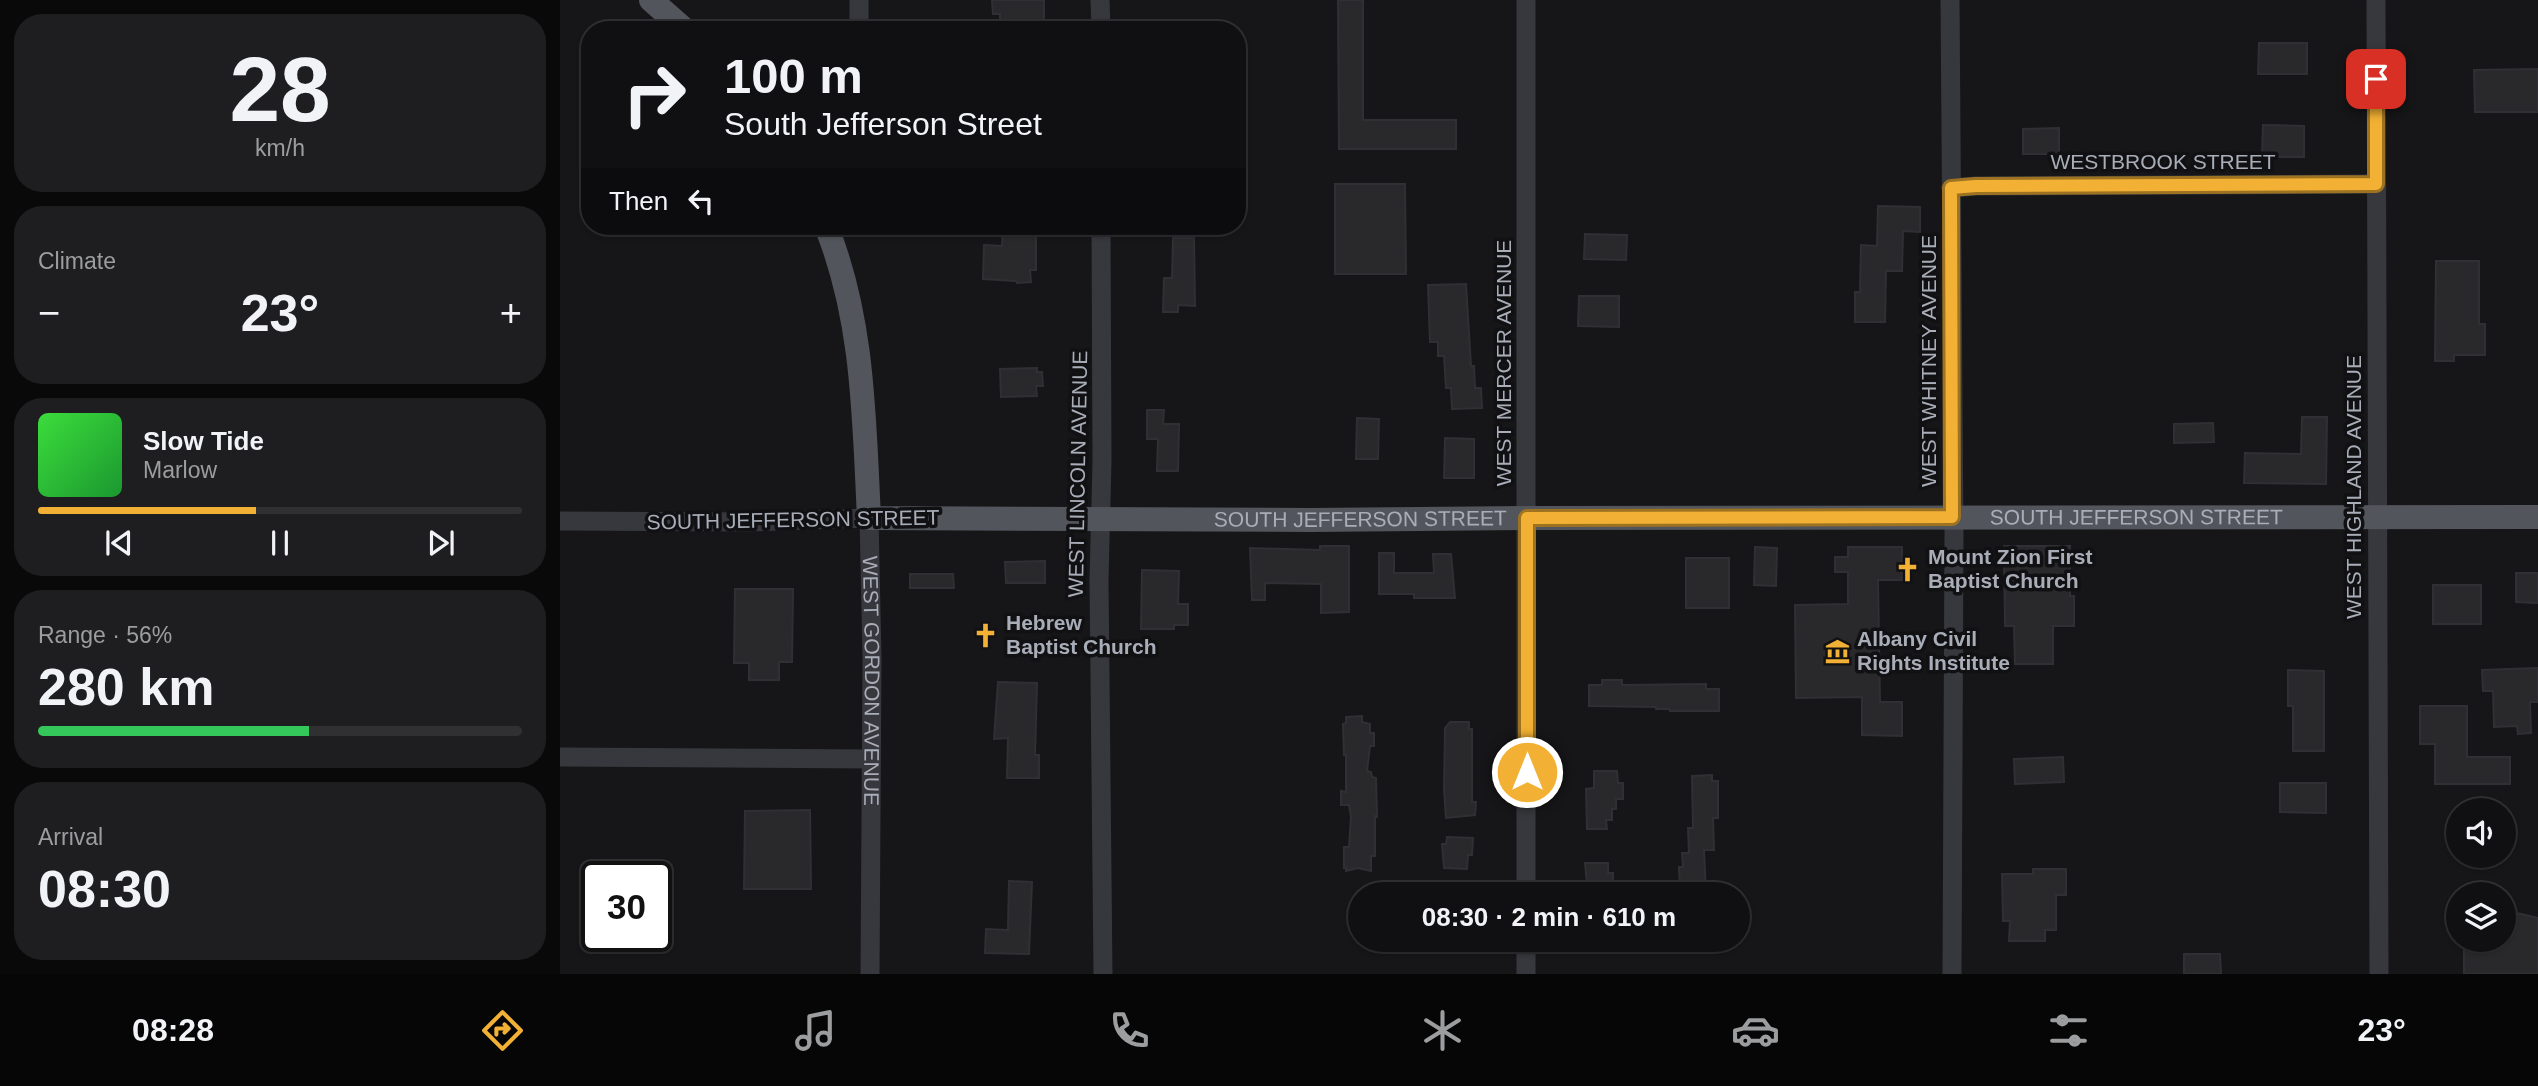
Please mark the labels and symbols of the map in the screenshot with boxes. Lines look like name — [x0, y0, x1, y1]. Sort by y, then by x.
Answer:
pin — [2346, 49, 2406, 109]
street label: WESTBROOK STREET — [2050, 150, 2276, 173]
street label: WEST WHITNEY AVENUE — [1917, 235, 1940, 487]
street label: WEST MERCER AVENUE — [1492, 240, 1515, 486]
street label: WEST LINCOLN AVENUE — [1064, 350, 1091, 597]
street label: WEST HIGHLAND AVENUE — [2342, 355, 2365, 619]
street label: SOUTH JEFFERSON STREET — [646, 505, 940, 534]
street label: SOUTH JEFFERSON STREET — [1990, 505, 2283, 529]
street label: SOUTH JEFFERSON STREET — [1214, 506, 1507, 531]
place label: Mount Zion First Baptist Church — [1928, 545, 2092, 592]
church icon: Mount Zion First Baptist Church — [1894, 555, 1922, 583]
street label: WEST GORDON AVENUE — [859, 556, 884, 806]
place label: Hebrew Baptist Church — [1006, 611, 1157, 658]
church icon: Hebrew Baptist Church — [972, 621, 1000, 649]
place label: Albany Civil Rights Institute — [1857, 627, 2010, 674]
museum icon: Albany Civil Rights Institute — [1823, 637, 1851, 665]
position arrow — [1490, 735, 1564, 809]
speed limit sign: 30 — [581, 861, 672, 952]

